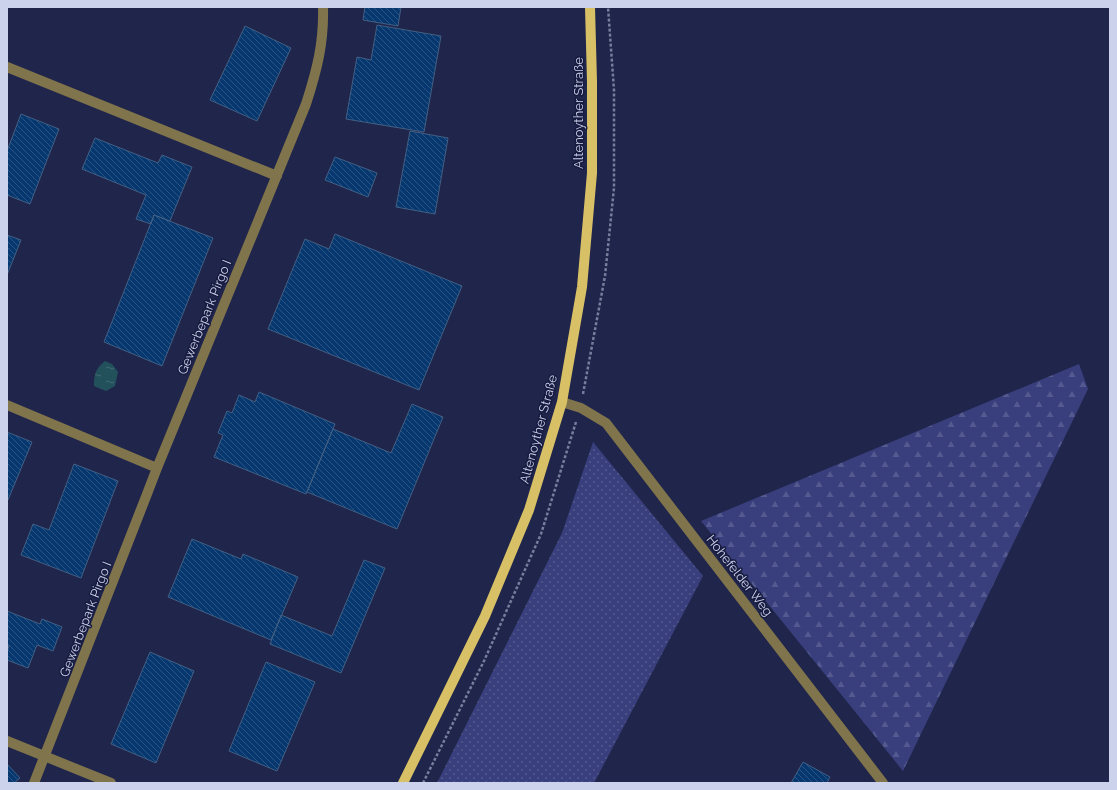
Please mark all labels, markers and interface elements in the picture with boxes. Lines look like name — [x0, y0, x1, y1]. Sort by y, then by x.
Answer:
street label: Altenoyther Straße — [571, 57, 586, 169]
street label: Gewerbepark Pirgo I — [175, 258, 234, 377]
street label: Altenoyther Straße — [517, 373, 560, 485]
street label: Hohefelder Weg — [703, 532, 776, 619]
street label: Gewerbepark Pirgo I — [57, 559, 114, 679]

